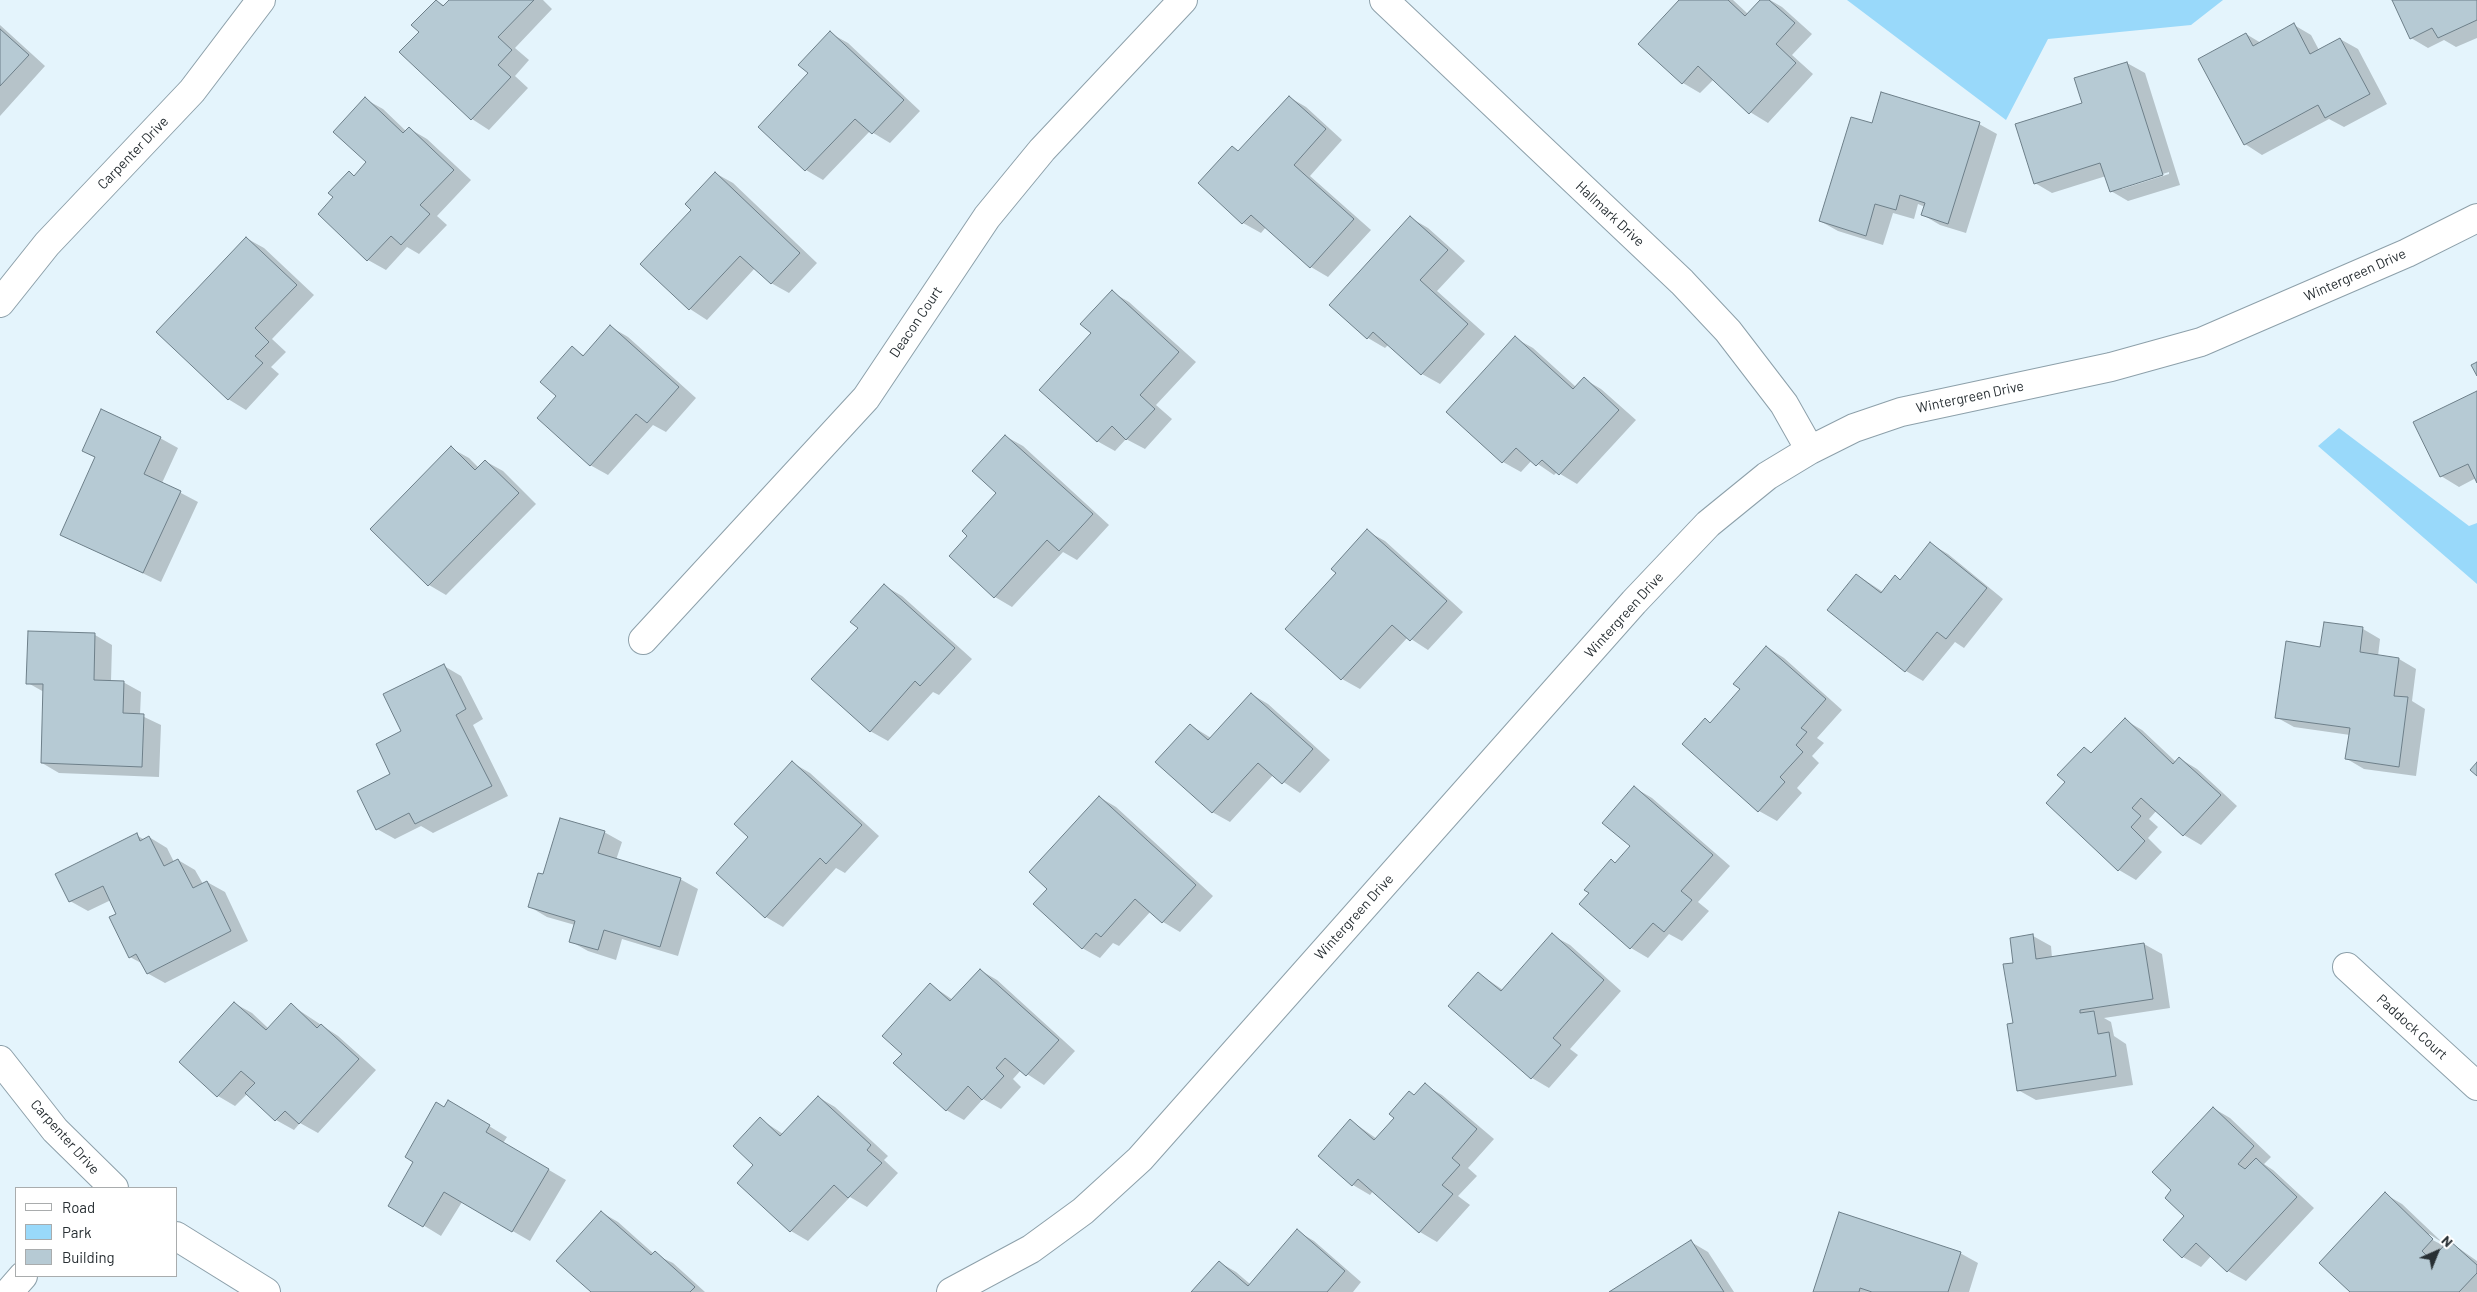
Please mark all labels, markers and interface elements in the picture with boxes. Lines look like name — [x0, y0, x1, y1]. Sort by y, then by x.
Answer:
street label: Carpenter Drive — [94, 113, 172, 193]
street label: Hallmark Drive — [1572, 178, 1648, 250]
street label: Wintergreen Drive — [2301, 245, 2409, 305]
street label: Deacon Court — [886, 283, 946, 361]
street label: Wintergreen Drive — [1915, 377, 2025, 417]
street label: Wintergreen Drive — [1581, 569, 1667, 661]
street label: Wintergreen Drive — [1311, 871, 1397, 963]
street label: Paddock Court — [2373, 991, 2451, 1063]
street label: Carpenter Drive — [27, 1096, 103, 1178]
legend — [15, 1187, 178, 1277]
text: Road — [62, 1198, 95, 1216]
text: Park — [62, 1223, 91, 1241]
north arrow — [2412, 1227, 2462, 1277]
text: N — [2439, 1232, 2457, 1250]
text: Building — [62, 1248, 115, 1266]

